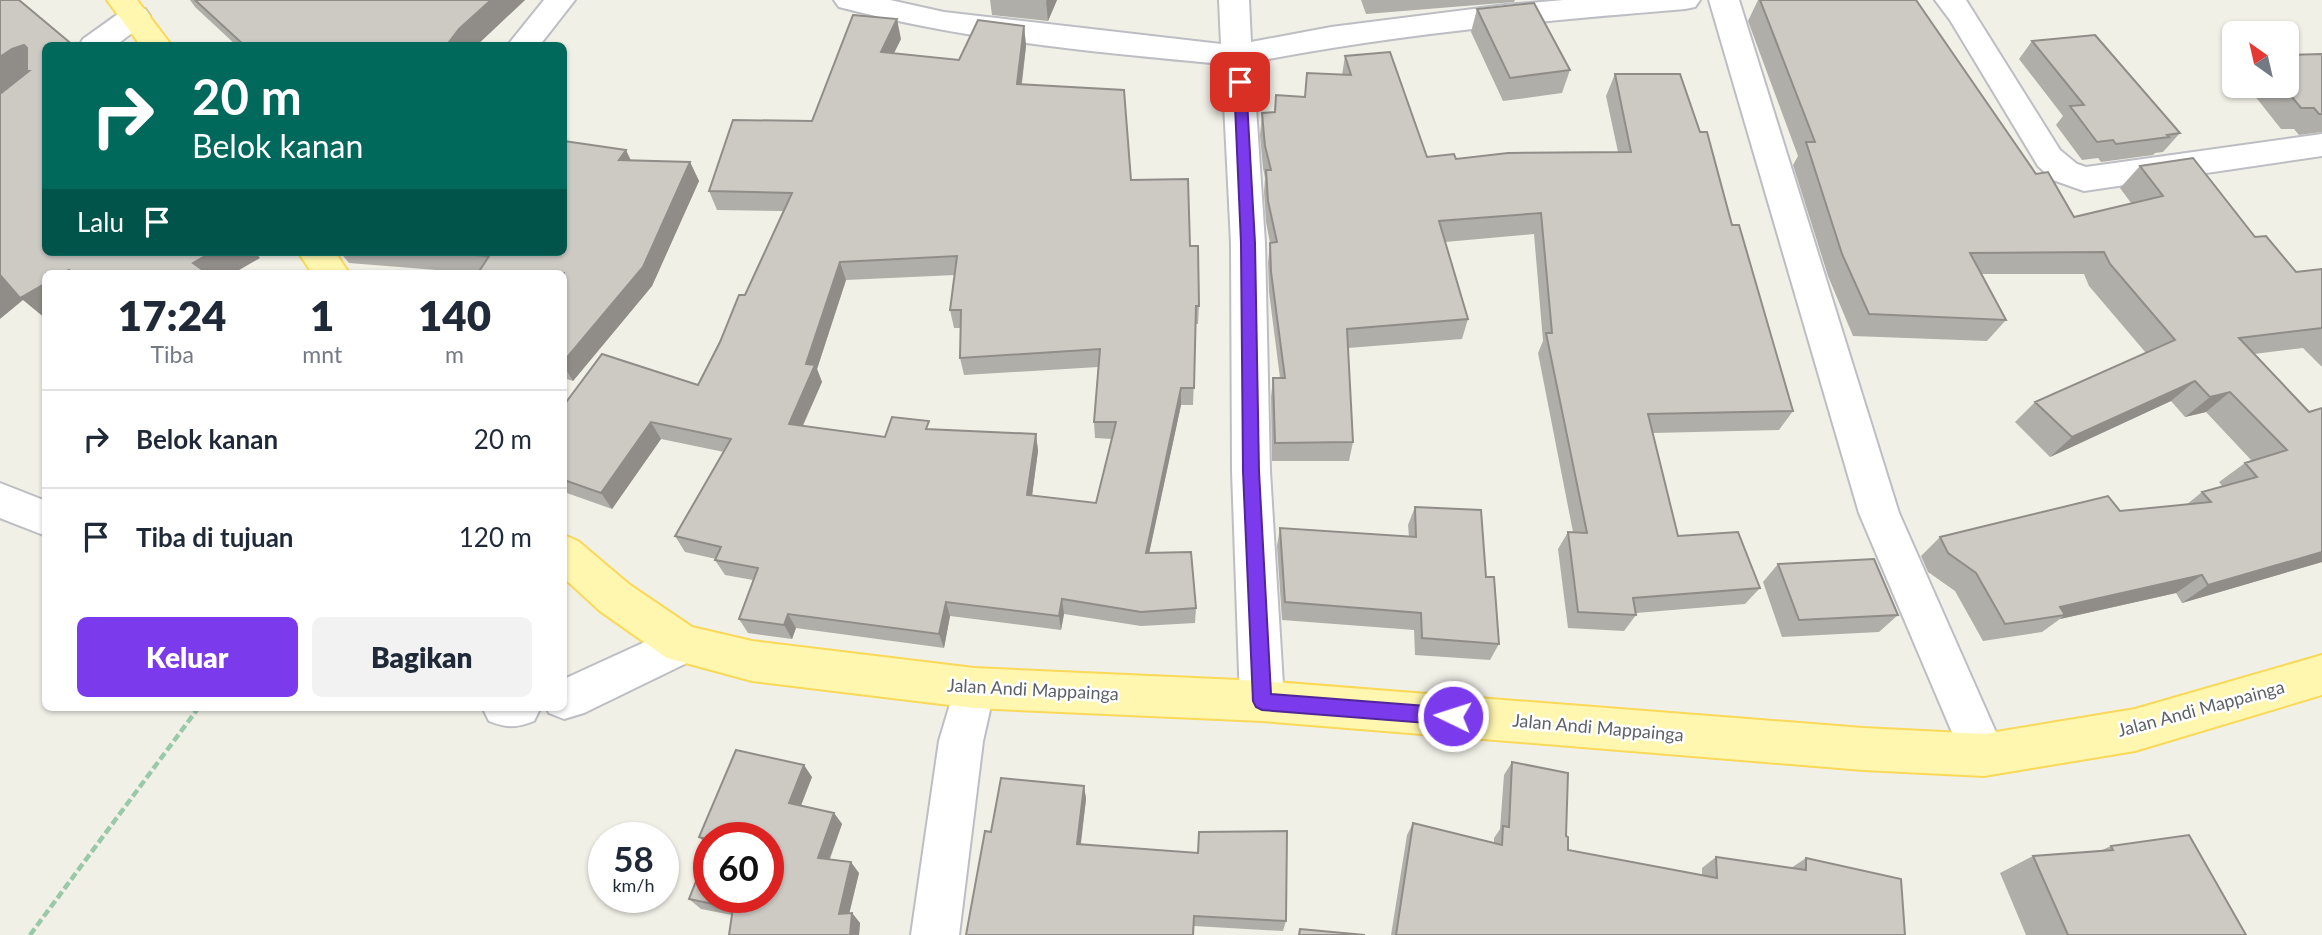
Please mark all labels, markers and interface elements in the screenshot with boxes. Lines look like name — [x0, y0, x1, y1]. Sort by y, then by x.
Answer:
north arrow — [2222, 21, 2300, 98]
map controls — [2222, 21, 2299, 98]
pin — [1210, 52, 1270, 112]
icon: arrive — [1221, 63, 1259, 101]
text: 20 m — [192, 67, 302, 125]
icon: right — [77, 70, 168, 161]
text: Belok kanan — [192, 126, 363, 165]
icon: arrive — [138, 203, 176, 241]
text: Lalu — [77, 206, 124, 238]
text: 17:24 — [118, 290, 226, 340]
text: 1 — [310, 290, 334, 340]
text: 140 — [418, 290, 491, 340]
text: Tiba — [150, 340, 194, 368]
text: mnt — [302, 340, 342, 368]
text: m — [445, 340, 464, 368]
icon: right — [77, 420, 115, 458]
text: Belok kanan — [136, 423, 278, 455]
text: 20 m — [474, 423, 532, 455]
icon: arrive — [77, 518, 115, 556]
text: Tiba di tujuan — [136, 521, 294, 553]
text: 120 m — [459, 521, 532, 553]
button: Keluar — [77, 617, 298, 697]
button: Bagikan — [312, 617, 532, 697]
street label: Jalan Andi Mappainga — [947, 674, 1119, 704]
street label: Jalan Andi Mappainga — [2115, 675, 2287, 741]
position arrow — [1416, 679, 1490, 753]
street label: Jalan Andi Mappainga — [1512, 709, 1685, 745]
speed limit sign: 60 — [693, 822, 784, 913]
text: 58 — [613, 837, 654, 879]
text: km/h — [612, 874, 655, 896]

